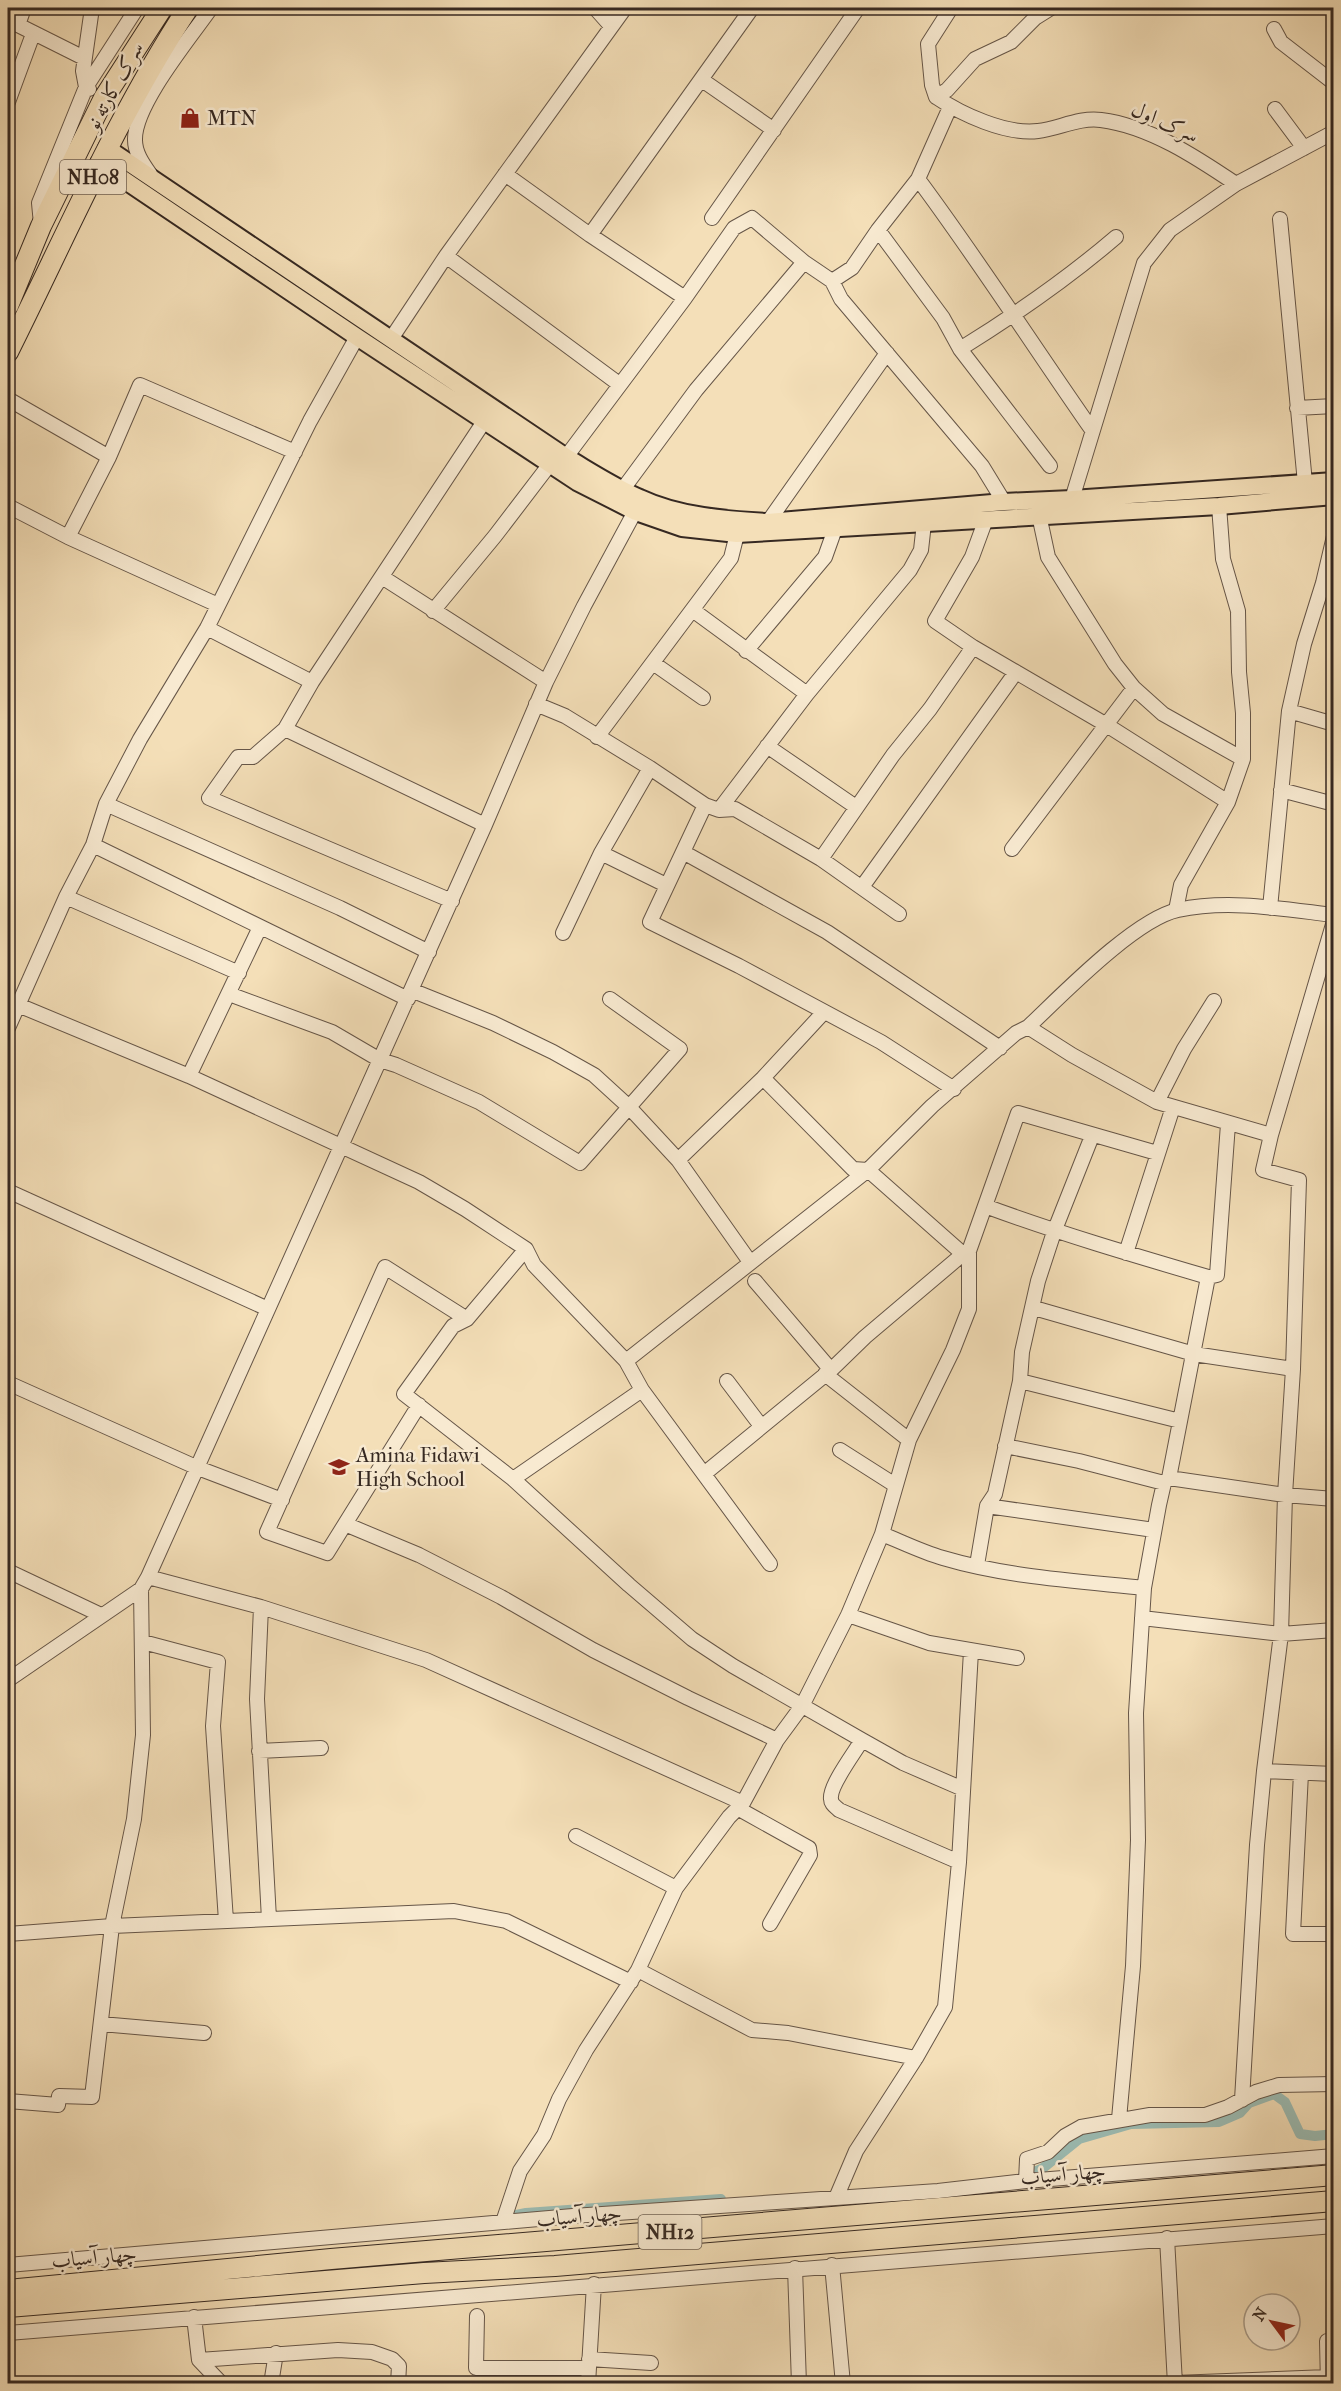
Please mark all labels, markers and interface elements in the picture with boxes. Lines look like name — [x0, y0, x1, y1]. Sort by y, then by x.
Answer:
street label: سرک کارته نو — [79, 37, 150, 137]
street label: سرک اول — [1127, 97, 1202, 149]
shop icon: MTN — [178, 106, 202, 130]
place label: MTN — [207, 106, 256, 130]
road number: NH08 — [60, 160, 126, 194]
place label: Amina Fidawi High School — [355, 1443, 480, 1491]
school or university icon: Amina Fidawi High School — [327, 1455, 351, 1479]
street label: چهار آسیاب — [1019, 2157, 1107, 2192]
street label: چهار آسیاب — [535, 2199, 623, 2234]
road number: NH12 — [638, 2215, 702, 2249]
street label: چهار آسیاب — [50, 2240, 138, 2275]
north arrow — [1242, 2292, 1302, 2352]
text: N — [1249, 2303, 1272, 2324]

